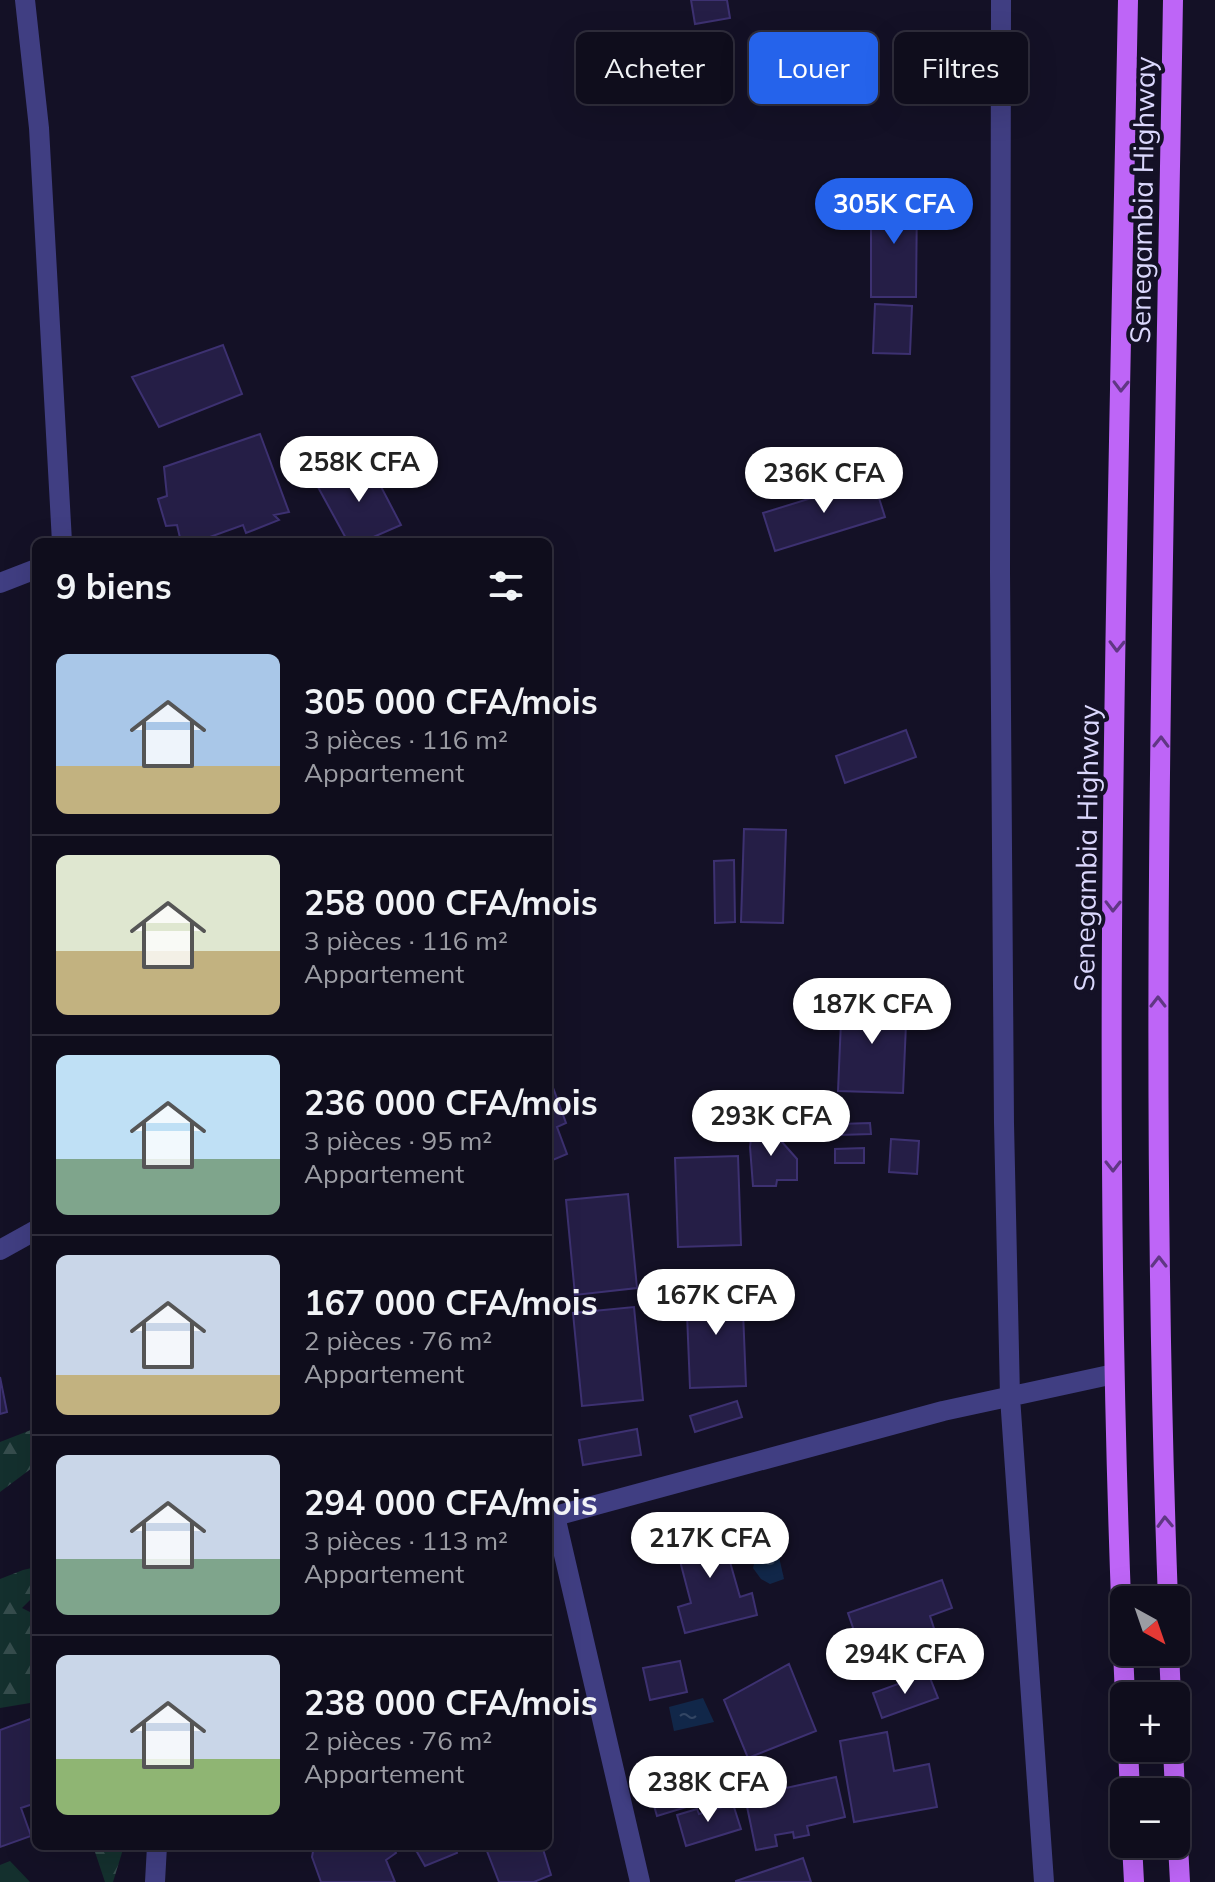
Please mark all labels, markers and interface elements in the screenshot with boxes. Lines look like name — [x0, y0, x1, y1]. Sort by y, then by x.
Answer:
chip: Acheter — [576, 32, 733, 104]
chip: Louer — [749, 32, 878, 104]
chip: Filtres — [894, 32, 1028, 104]
street label: Senegambia Highway — [1122, 56, 1162, 344]
pin: 305K CFA — [811, 178, 977, 246]
text: 305K CFA — [833, 187, 955, 220]
one-way arrow — [1112, 380, 1130, 393]
pin: 258K CFA — [276, 436, 442, 504]
text: 258K CFA — [298, 445, 420, 478]
pin: 236K CFA — [741, 447, 907, 515]
text: 236K CFA — [763, 456, 885, 489]
icon: filters — [484, 564, 528, 608]
text: 9 biens — [56, 565, 172, 608]
one-way arrow — [1108, 640, 1125, 653]
text: 305 000 CFA/mois — [304, 680, 598, 723]
icon: home — [120, 686, 216, 782]
street label: Senegambia Highway — [1066, 704, 1106, 992]
text: 3 pièces · 116 m² — [304, 723, 508, 756]
one-way arrow — [1152, 735, 1170, 748]
text: Appartement — [304, 756, 464, 789]
text: 258 000 CFA/mois — [304, 881, 598, 924]
icon: home — [120, 887, 216, 983]
one-way arrow — [1104, 900, 1121, 913]
text: 3 pièces · 116 m² — [304, 924, 508, 957]
text: Appartement — [304, 957, 464, 990]
pin: 187K CFA — [789, 978, 955, 1046]
text: 187K CFA — [811, 987, 933, 1020]
one-way arrow — [1149, 995, 1167, 1008]
text: 236 000 CFA/mois — [304, 1081, 598, 1124]
icon: home — [120, 1087, 216, 1183]
pin: 293K CFA — [688, 1090, 854, 1158]
text: 293K CFA — [710, 1099, 832, 1132]
text: 3 pièces · 95 m² — [304, 1124, 492, 1157]
text: Appartement — [304, 1157, 464, 1190]
one-way arrow — [1104, 1160, 1122, 1173]
one-way arrow — [1150, 1255, 1168, 1268]
pin: 167K CFA — [633, 1269, 799, 1337]
text: 167K CFA — [655, 1278, 777, 1311]
text: 167 000 CFA/mois — [304, 1281, 598, 1324]
icon: home — [120, 1287, 216, 1383]
text: 2 pièces · 76 m² — [304, 1324, 492, 1357]
text: Appartement — [304, 1357, 464, 1390]
text: 294 000 CFA/mois — [304, 1481, 598, 1524]
icon: home — [120, 1487, 216, 1583]
pin: 217K CFA — [627, 1512, 793, 1580]
one-way arrow — [1156, 1515, 1173, 1528]
text: 217K CFA — [649, 1521, 771, 1554]
text: 3 pièces · 113 m² — [304, 1524, 508, 1557]
text: Appartement — [304, 1557, 464, 1590]
north arrow — [1110, 1586, 1190, 1666]
map controls — [1110, 1586, 1190, 1858]
pin: 294K CFA — [822, 1628, 988, 1696]
text: 294K CFA — [844, 1637, 966, 1670]
text: 238 000 CFA/mois — [304, 1681, 598, 1724]
button: + — [1110, 1682, 1190, 1762]
icon: home — [120, 1687, 216, 1783]
text: 2 pièces · 76 m² — [304, 1724, 492, 1757]
pin: 238K CFA — [625, 1756, 791, 1824]
text: Appartement — [304, 1757, 464, 1790]
text: 238K CFA — [647, 1765, 769, 1798]
button: − — [1110, 1778, 1190, 1858]

